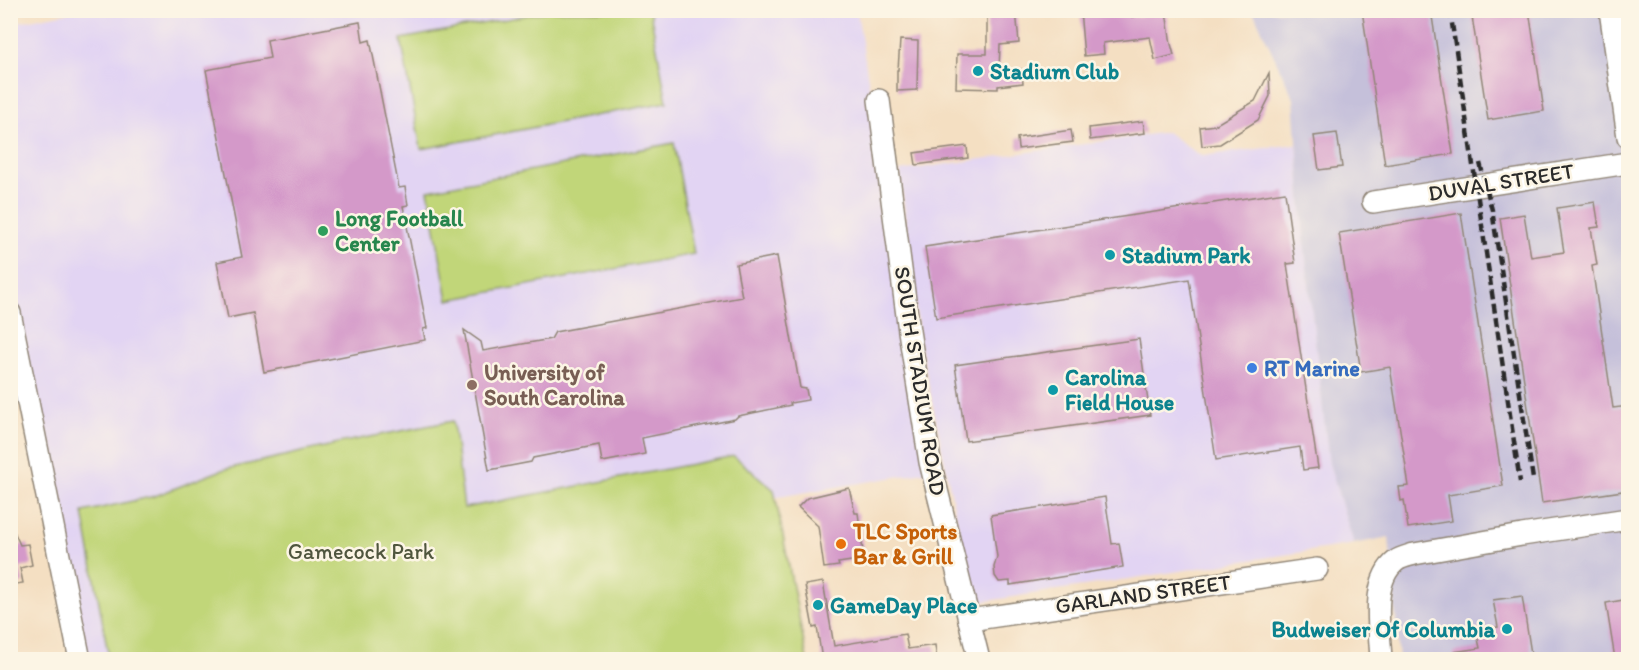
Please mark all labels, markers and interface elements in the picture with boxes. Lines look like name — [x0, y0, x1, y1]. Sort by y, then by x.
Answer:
place label: Stadium Club — [990, 58, 1119, 85]
marker: Stadium Club — [971, 64, 985, 78]
street label: DUVAL STREET — [1426, 157, 1576, 207]
place label: Long Football Center — [335, 205, 464, 257]
marker: Long Football Center — [316, 224, 330, 238]
place label: Stadium Park — [1122, 242, 1251, 269]
marker: Stadium Park — [1103, 248, 1117, 262]
street label: SOUTH STADIUM ROAD — [889, 264, 951, 498]
place label: RT Marine — [1264, 355, 1360, 382]
place label: University of South Carolina — [484, 359, 625, 411]
marker: RT Marine — [1245, 361, 1259, 375]
place label: Carolina Field House — [1065, 364, 1174, 416]
marker: University of South Carolina — [465, 378, 479, 392]
marker: Carolina Field House — [1046, 383, 1060, 397]
place label: TLC Sports Bar & Grill — [852, 518, 957, 570]
marker: TLC Sports Bar & Grill — [834, 537, 848, 551]
park label: Gamecock Park — [288, 538, 435, 565]
street label: GARLAND STREET — [1054, 568, 1233, 620]
place label: GameDay Place — [830, 592, 978, 619]
marker: GameDay Place — [811, 598, 825, 612]
place label: Budweiser Of Columbia — [1272, 616, 1496, 643]
marker: Budweiser Of Columbia — [1500, 622, 1514, 636]

